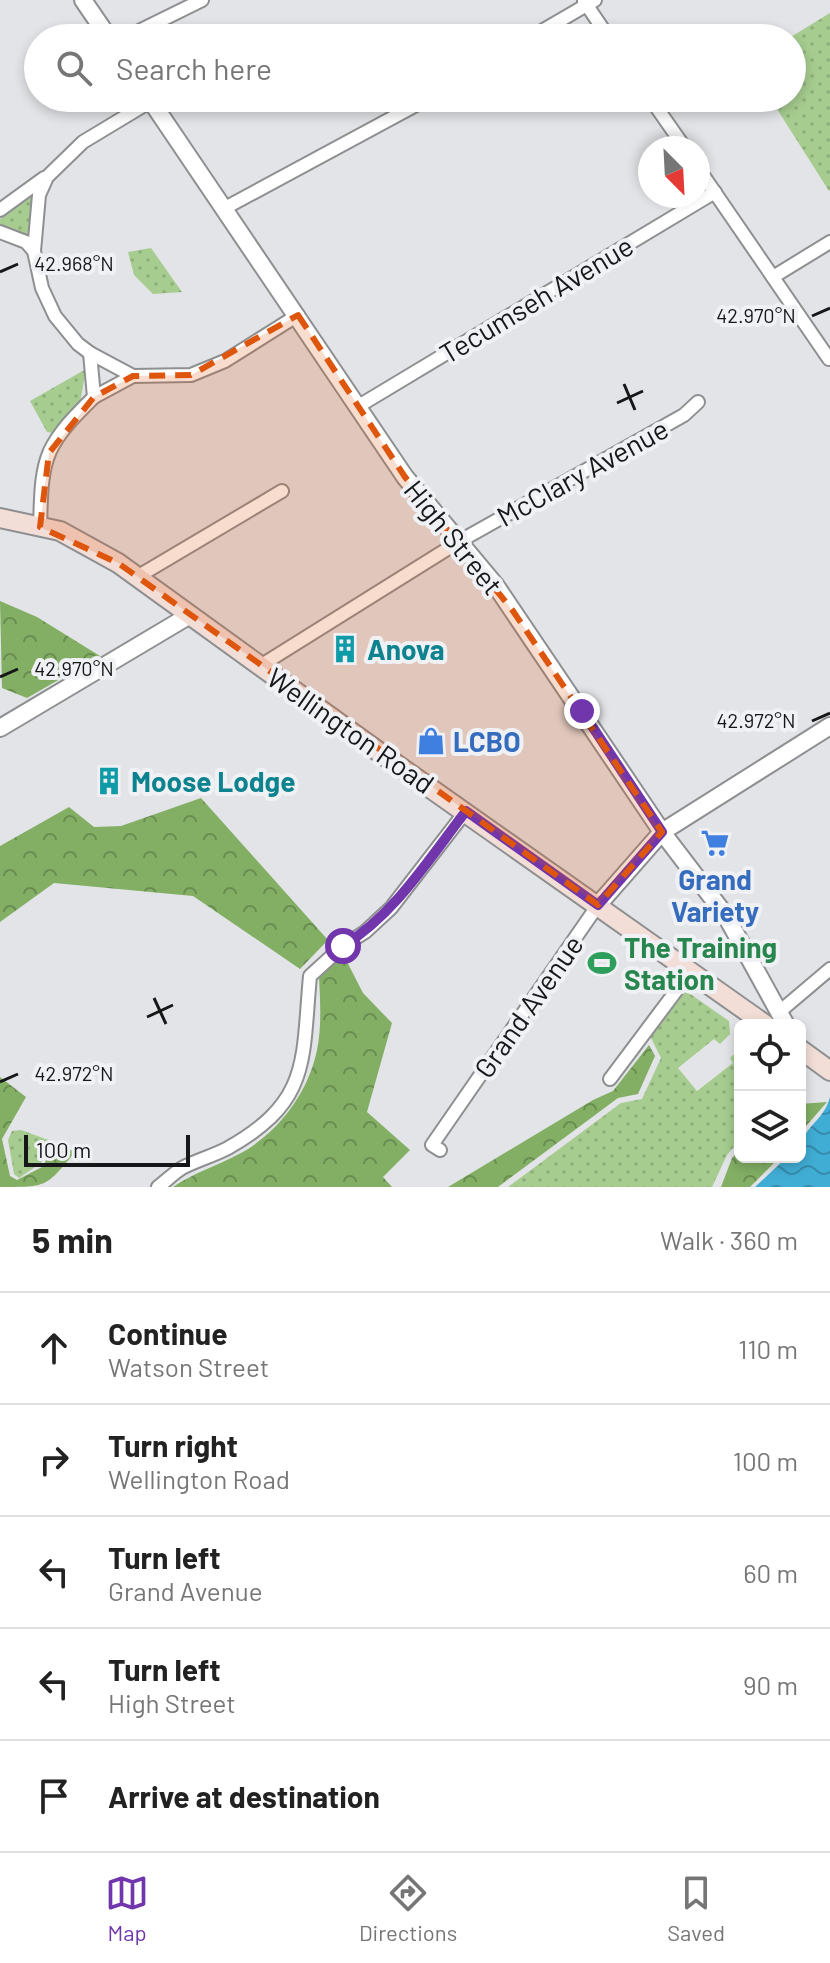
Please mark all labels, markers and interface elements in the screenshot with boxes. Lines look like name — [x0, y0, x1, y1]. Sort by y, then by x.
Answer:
search box — [24, 24, 806, 112]
icon: search — [52, 46, 96, 90]
text: Search here — [116, 50, 272, 86]
north arrow — [638, 136, 710, 208]
street label: Tecumseh Avenue — [433, 228, 639, 370]
text: 42.968°N — [34, 251, 114, 275]
text: 42.970°N — [716, 303, 796, 327]
street label: McClary Avenue — [490, 411, 674, 533]
street label: High Street — [397, 473, 511, 601]
place label: Anova — [367, 632, 444, 666]
building icon: Anova — [330, 634, 360, 664]
text: 42.970°N — [34, 656, 114, 680]
street label: Wellington Road — [261, 660, 441, 800]
route end — [564, 693, 600, 729]
text: 42.972°N — [716, 708, 796, 732]
place label: LCBO — [453, 724, 521, 758]
shop icon: LCBO — [416, 726, 446, 756]
place label: Moose Lodge — [131, 764, 295, 798]
building icon: Moose Lodge — [94, 766, 124, 796]
supermarket icon: Grand Variety — [700, 828, 730, 858]
place label: Grand Variety — [671, 862, 759, 928]
route start — [325, 928, 361, 964]
street label: Grand Avenue — [466, 928, 590, 1084]
place label: The Training Station — [624, 930, 777, 996]
sports icon: The Training Station — [587, 948, 617, 978]
map controls — [734, 1019, 806, 1163]
button: locate — [734, 1019, 806, 1091]
text: 42.972°N — [34, 1061, 114, 1085]
button: layers — [734, 1091, 806, 1163]
scale bar — [24, 1131, 190, 1167]
text: 100 m — [36, 1136, 91, 1162]
text: 5 min — [32, 1219, 113, 1260]
text: Walk · 360 m — [660, 1224, 798, 1255]
text: Continue — [108, 1315, 228, 1351]
icon: ahead — [32, 1326, 76, 1370]
text: 110 m — [738, 1333, 798, 1364]
text: Watson Street — [108, 1351, 269, 1382]
text: Turn right — [108, 1427, 238, 1463]
icon: right — [32, 1438, 76, 1482]
text: 100 m — [733, 1445, 798, 1476]
text: Wellington Road — [108, 1463, 290, 1494]
text: Turn left — [108, 1539, 221, 1575]
icon: left — [32, 1550, 76, 1594]
text: 60 m — [743, 1557, 798, 1588]
text: Grand Avenue — [108, 1575, 263, 1606]
text: Turn left — [108, 1651, 221, 1687]
icon: left — [32, 1662, 76, 1706]
text: 90 m — [743, 1669, 798, 1700]
text: High Street — [108, 1687, 236, 1718]
icon: arrive — [32, 1774, 76, 1818]
text: Arrive at destination — [108, 1778, 380, 1814]
tab: Map — [105, 1871, 149, 1945]
tab: Directions — [359, 1871, 457, 1945]
tab: Saved — [667, 1871, 725, 1945]

